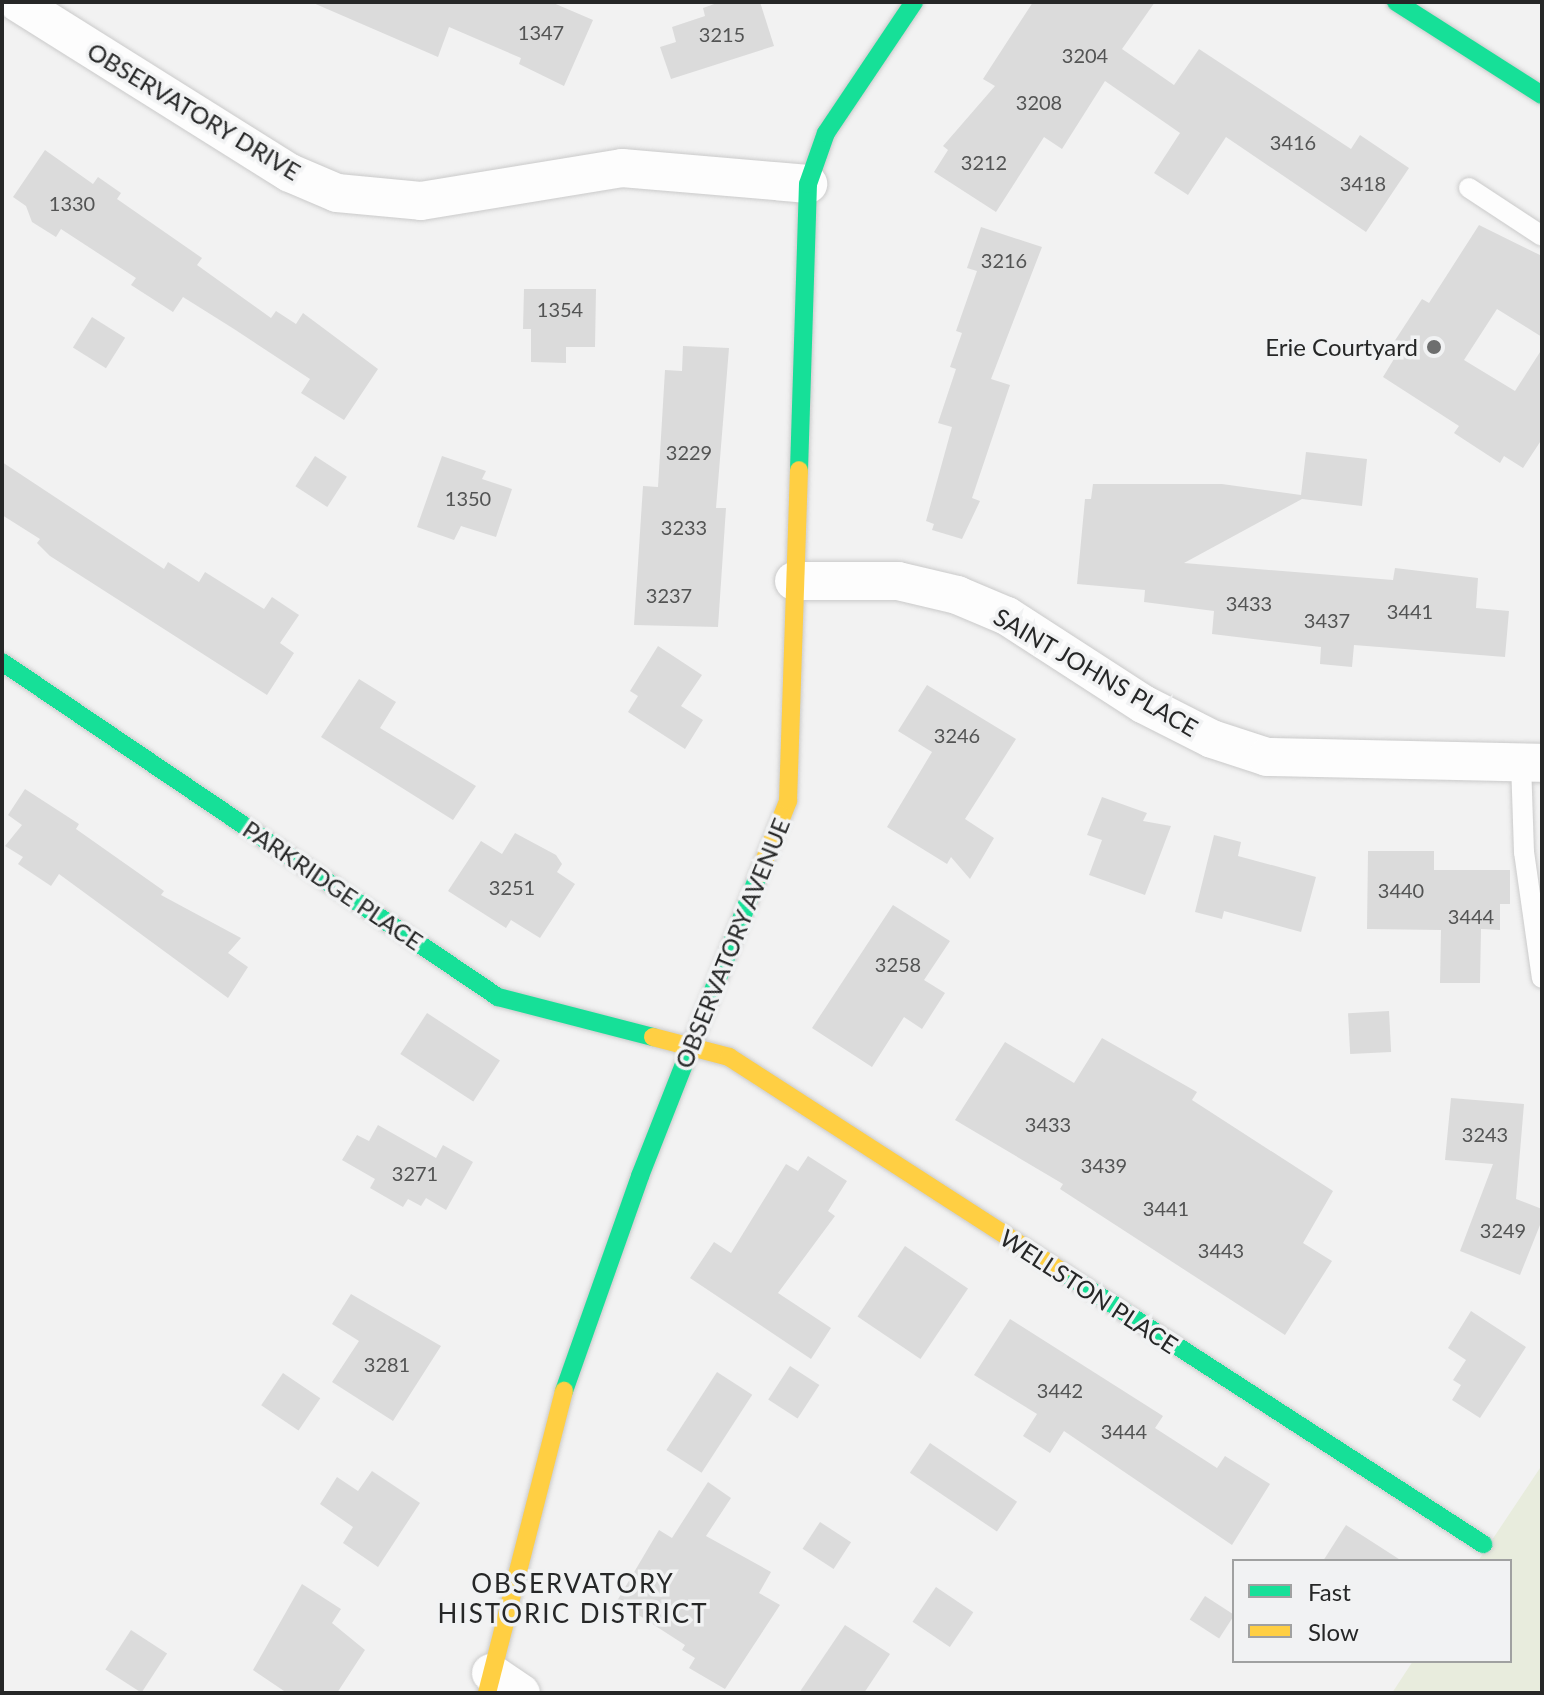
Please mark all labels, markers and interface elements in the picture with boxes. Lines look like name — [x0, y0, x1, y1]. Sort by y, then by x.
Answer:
house number: 1347 — [518, 20, 564, 44]
house number: 3215 — [699, 22, 745, 46]
street label: OBSERVATORY DRIVE — [82, 36, 306, 186]
house number: 3204 — [1062, 43, 1108, 67]
house number: 3208 — [1016, 90, 1062, 114]
house number: 3416 — [1270, 130, 1316, 154]
house number: 3212 — [961, 150, 1007, 174]
house number: 3418 — [1340, 171, 1386, 195]
house number: 1330 — [49, 191, 95, 215]
house number: 3216 — [981, 248, 1027, 272]
house number: 1354 — [537, 297, 583, 321]
place label: Erie Courtyard — [1265, 333, 1418, 361]
marker: Erie Courtyard — [1425, 338, 1443, 356]
house number: 3229 — [666, 440, 712, 464]
house number: 1350 — [445, 486, 491, 510]
house number: 3233 — [661, 515, 707, 539]
house number: 3237 — [646, 583, 692, 607]
house number: 3433 — [1226, 591, 1272, 615]
house number: 3441 — [1387, 599, 1433, 623]
street label: SAINT JOHNS PLACE — [988, 602, 1204, 742]
house number: 3437 — [1304, 608, 1350, 632]
house number: 3246 — [934, 723, 980, 747]
street label: OBSERVATORY AVENUE — [668, 813, 796, 1073]
street label: PARKRIDGE PLACE — [238, 814, 428, 956]
house number: 3251 — [489, 875, 535, 899]
house number: 3440 — [1378, 878, 1424, 902]
house number: 3444 — [1448, 904, 1494, 928]
house number: 3258 — [875, 952, 921, 976]
house number: 3433 — [1025, 1112, 1071, 1136]
house number: 3243 — [1462, 1122, 1508, 1146]
house number: 3439 — [1081, 1153, 1127, 1177]
house number: 3271 — [392, 1161, 438, 1185]
house number: 3441 — [1143, 1196, 1189, 1220]
house number: 3249 — [1480, 1218, 1526, 1242]
street label: WELLSTON PLACE — [995, 1223, 1183, 1359]
house number: 3443 — [1198, 1238, 1244, 1262]
house number: 3281 — [364, 1352, 410, 1376]
house number: 3442 — [1037, 1378, 1083, 1402]
house number: 3444 — [1101, 1419, 1147, 1443]
legend — [1232, 1559, 1512, 1663]
district label: OBSERVATORY HISTORIC DISTRICT — [438, 1568, 708, 1630]
text: Fast — [1308, 1577, 1351, 1606]
text: Slow — [1308, 1617, 1359, 1646]

